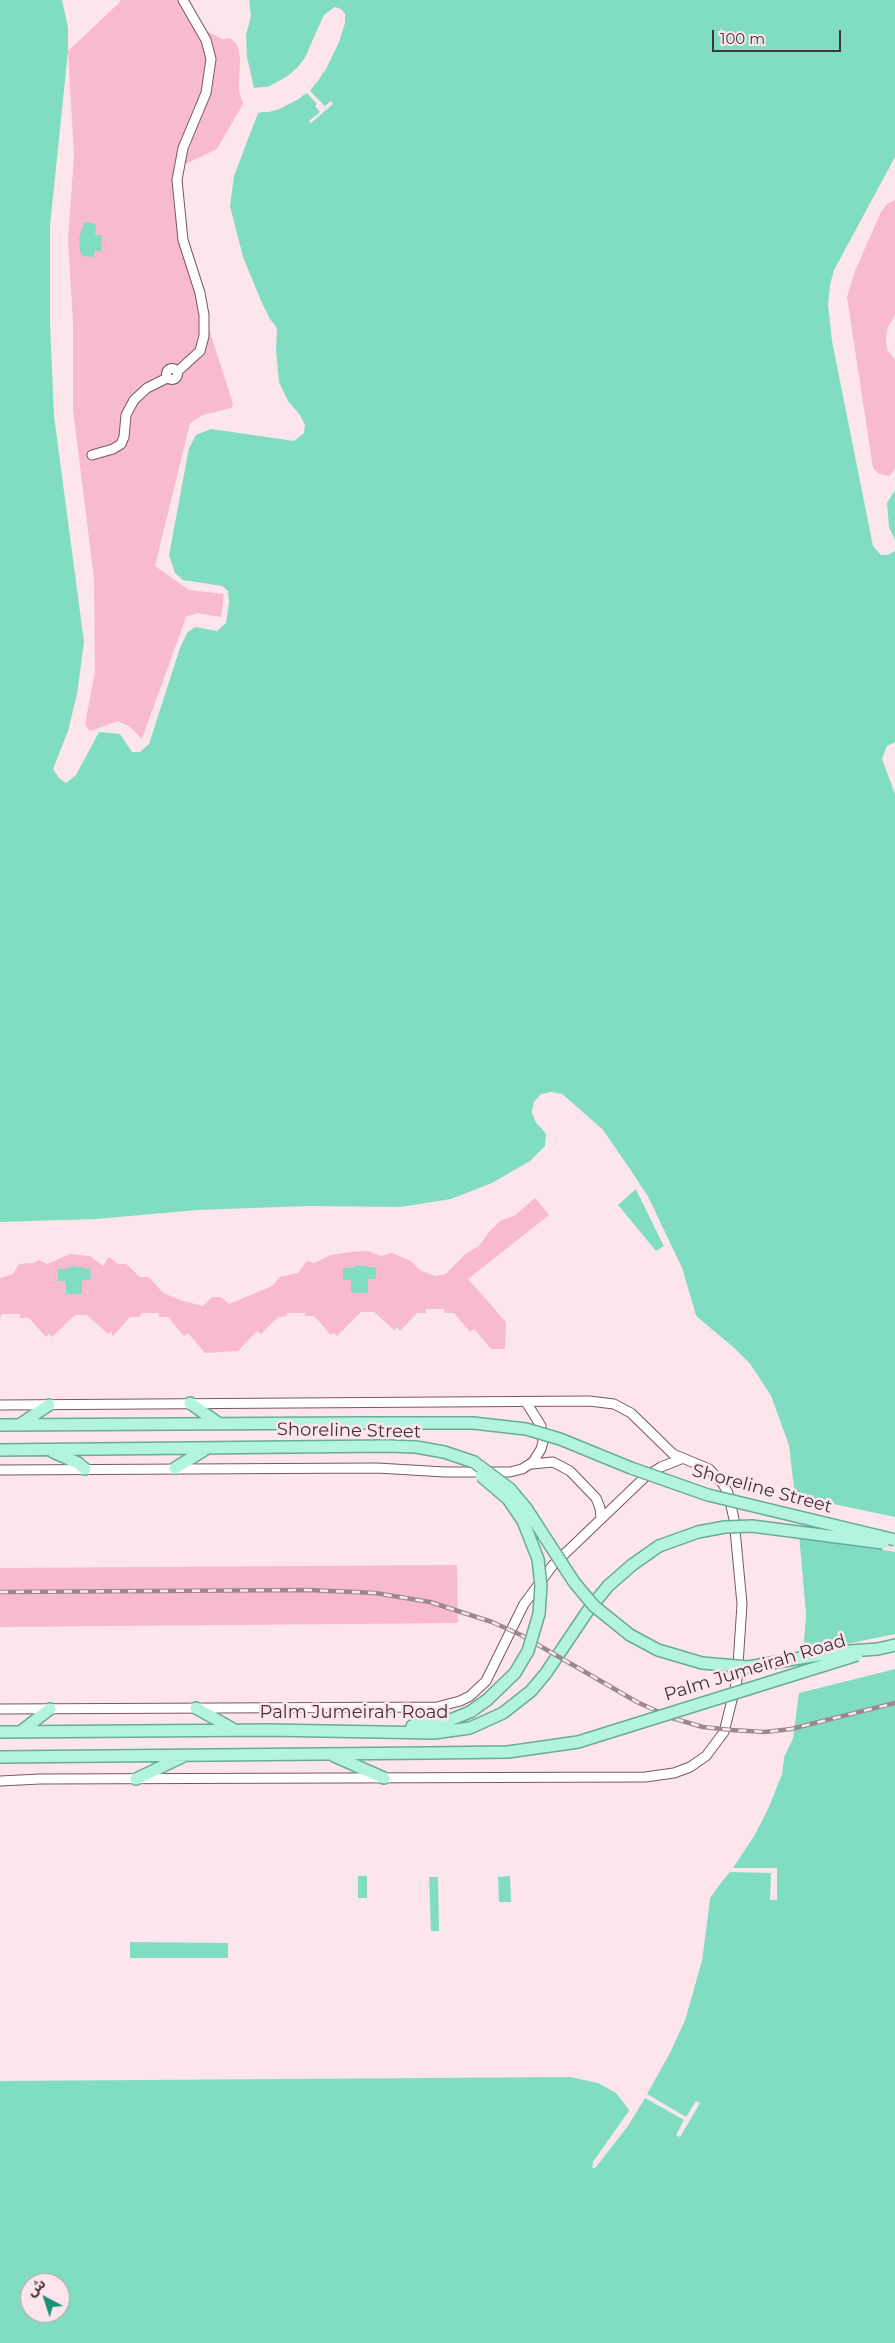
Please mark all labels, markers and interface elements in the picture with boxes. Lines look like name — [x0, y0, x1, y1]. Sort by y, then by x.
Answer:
scale bar — [715, 20, 844, 52]
text: 100 m — [720, 29, 765, 48]
street label: Shoreline Street — [277, 1419, 421, 1443]
street label: Shoreline Street — [690, 1460, 834, 1518]
street label: Palm Jumeirah Road — [662, 1630, 848, 1706]
street label: Palm Jumeirah Road — [260, 1702, 448, 1724]
north arrow — [20, 2273, 70, 2323]
text: ش — [23, 2274, 49, 2300]

